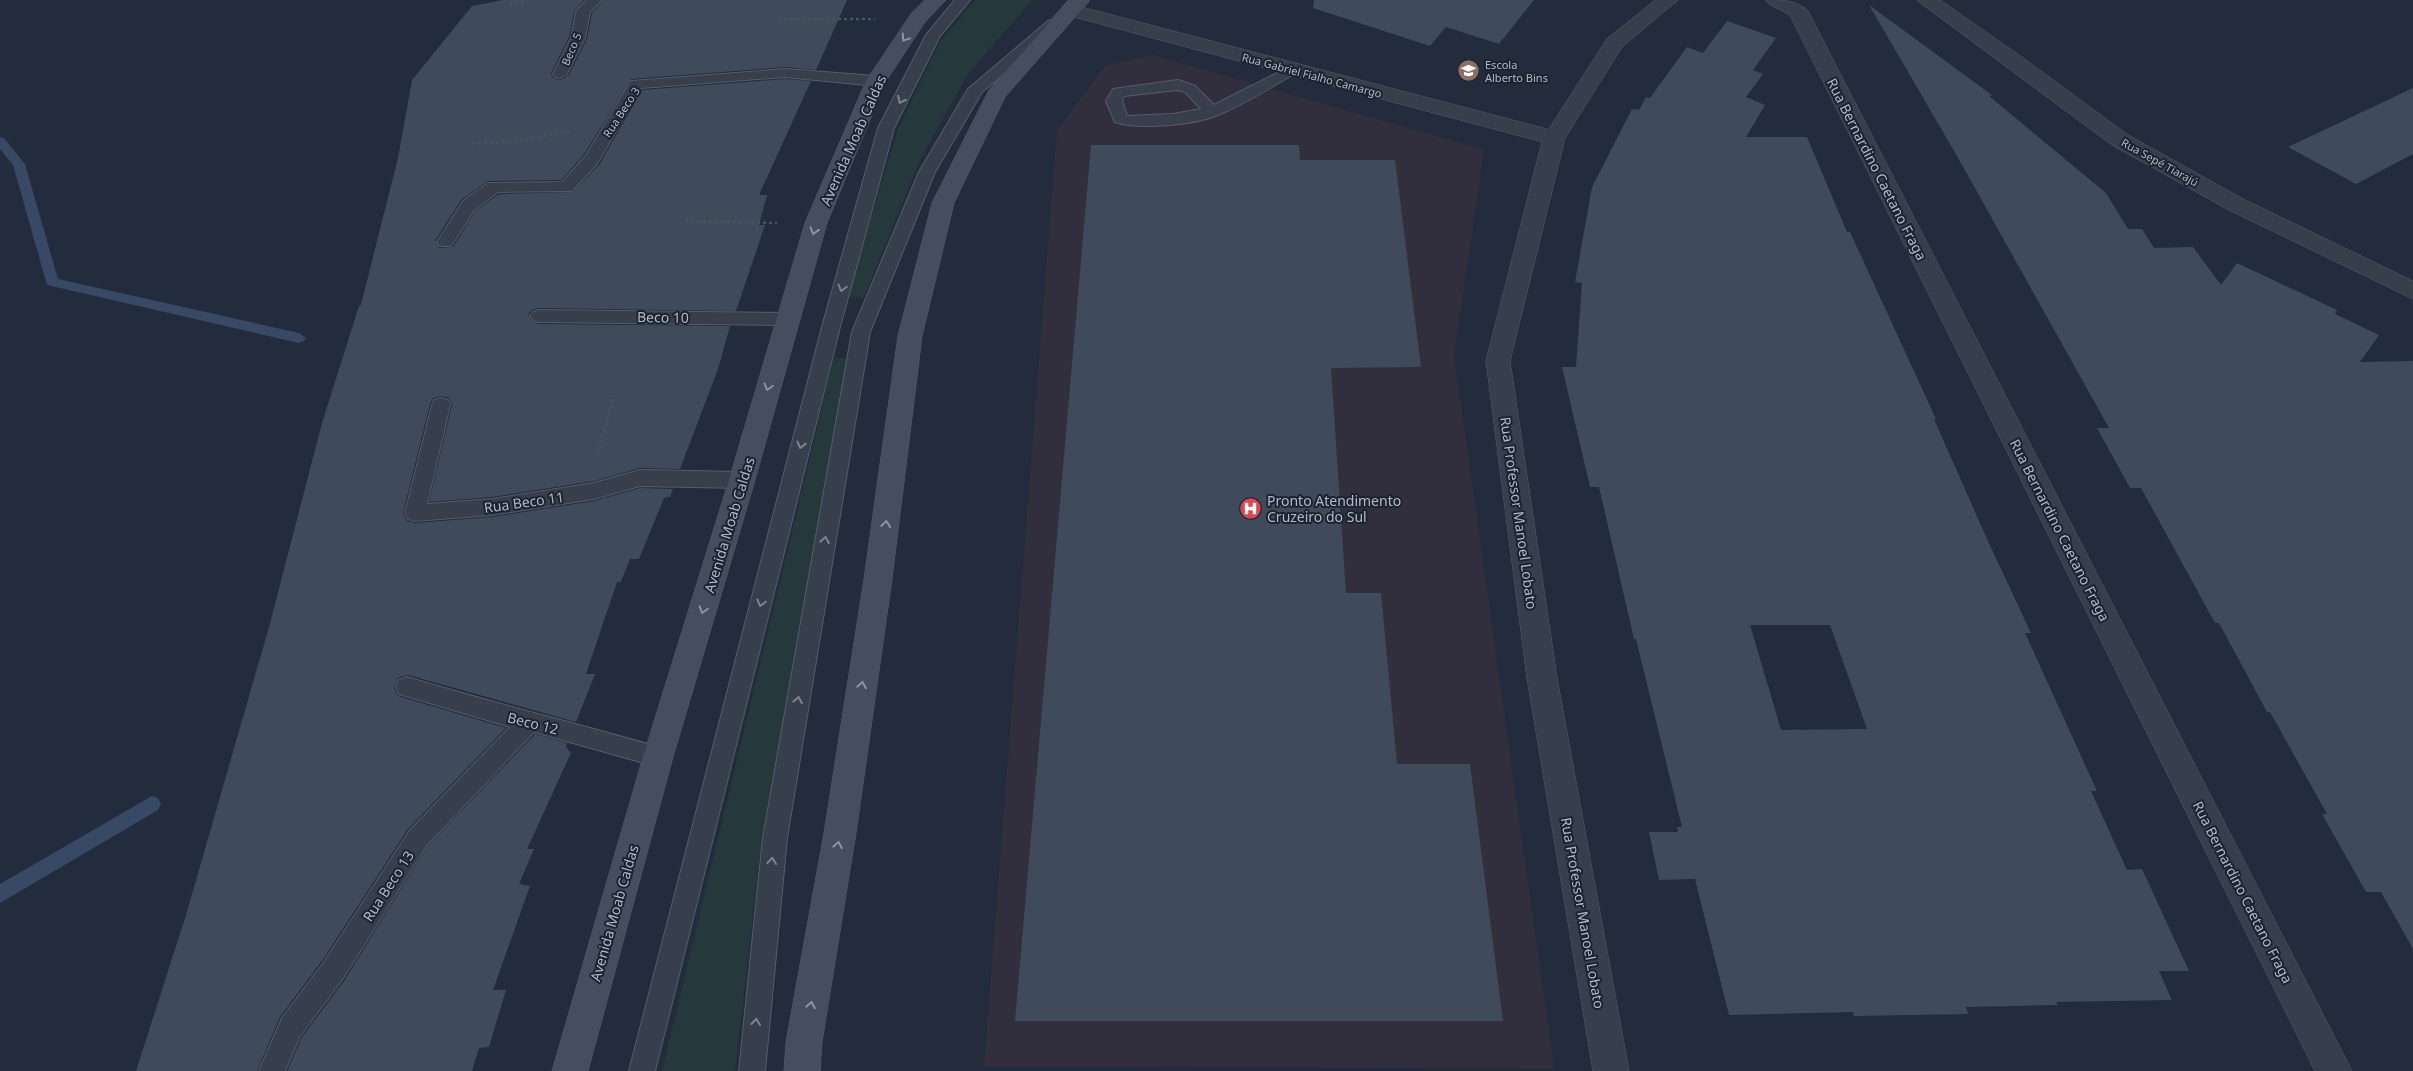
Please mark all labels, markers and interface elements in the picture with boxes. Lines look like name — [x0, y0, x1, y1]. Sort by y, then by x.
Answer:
street label: Beco 5 — [557, 30, 585, 68]
one-way arrow — [902, 32, 911, 42]
street label: Rua Gabriel Fialho Camargo — [1240, 49, 1384, 101]
place label: Escola Alberto Bins — [1485, 57, 1548, 85]
school or university icon: Escola Alberto Bins — [1457, 58, 1481, 82]
street label: Avenida Moab Caldas — [816, 71, 890, 208]
street label: Rua Bernardino Caetano Fraga — [1823, 75, 1931, 263]
street label: Rua Beco 3 — [599, 84, 643, 140]
one-way arrow — [896, 95, 907, 104]
street label: Rua Sepé Tiarajú — [2119, 135, 2201, 189]
one-way arrow — [809, 227, 819, 235]
one-way arrow — [837, 283, 848, 292]
street label: Beco 10 — [637, 307, 689, 327]
one-way arrow — [764, 383, 774, 391]
street label: Rua Professor Manoel Lobato — [1496, 416, 1542, 610]
street label: Rua Bernardino Caetano Fraga — [2006, 436, 2114, 624]
one-way arrow — [796, 441, 807, 450]
street label: Avenida Moab Caldas — [699, 454, 759, 595]
street label: Rua Beco 11 — [483, 487, 565, 517]
place label: Pronto Atendimento Cruzeiro do Sul — [1267, 491, 1401, 526]
hospital icon: Pronto Atendimento Cruzeiro do Sul — [1239, 496, 1263, 520]
one-way arrow — [880, 519, 890, 528]
one-way arrow — [820, 536, 830, 545]
one-way arrow — [756, 598, 767, 607]
one-way arrow — [698, 606, 708, 614]
one-way arrow — [857, 680, 867, 689]
one-way arrow — [793, 696, 803, 705]
street label: Beco 12 — [506, 708, 560, 738]
street label: Rua Bernardino Caetano Fraga — [2189, 798, 2297, 986]
street label: Rua Professor Manoel Lobato — [1557, 816, 1609, 1010]
one-way arrow — [832, 841, 842, 850]
street label: Avenida Moab Caldas — [585, 842, 643, 983]
street label: Rua Beco 13 — [358, 847, 418, 925]
one-way arrow — [766, 856, 777, 864]
one-way arrow — [805, 1001, 815, 1010]
one-way arrow — [751, 1018, 762, 1026]

